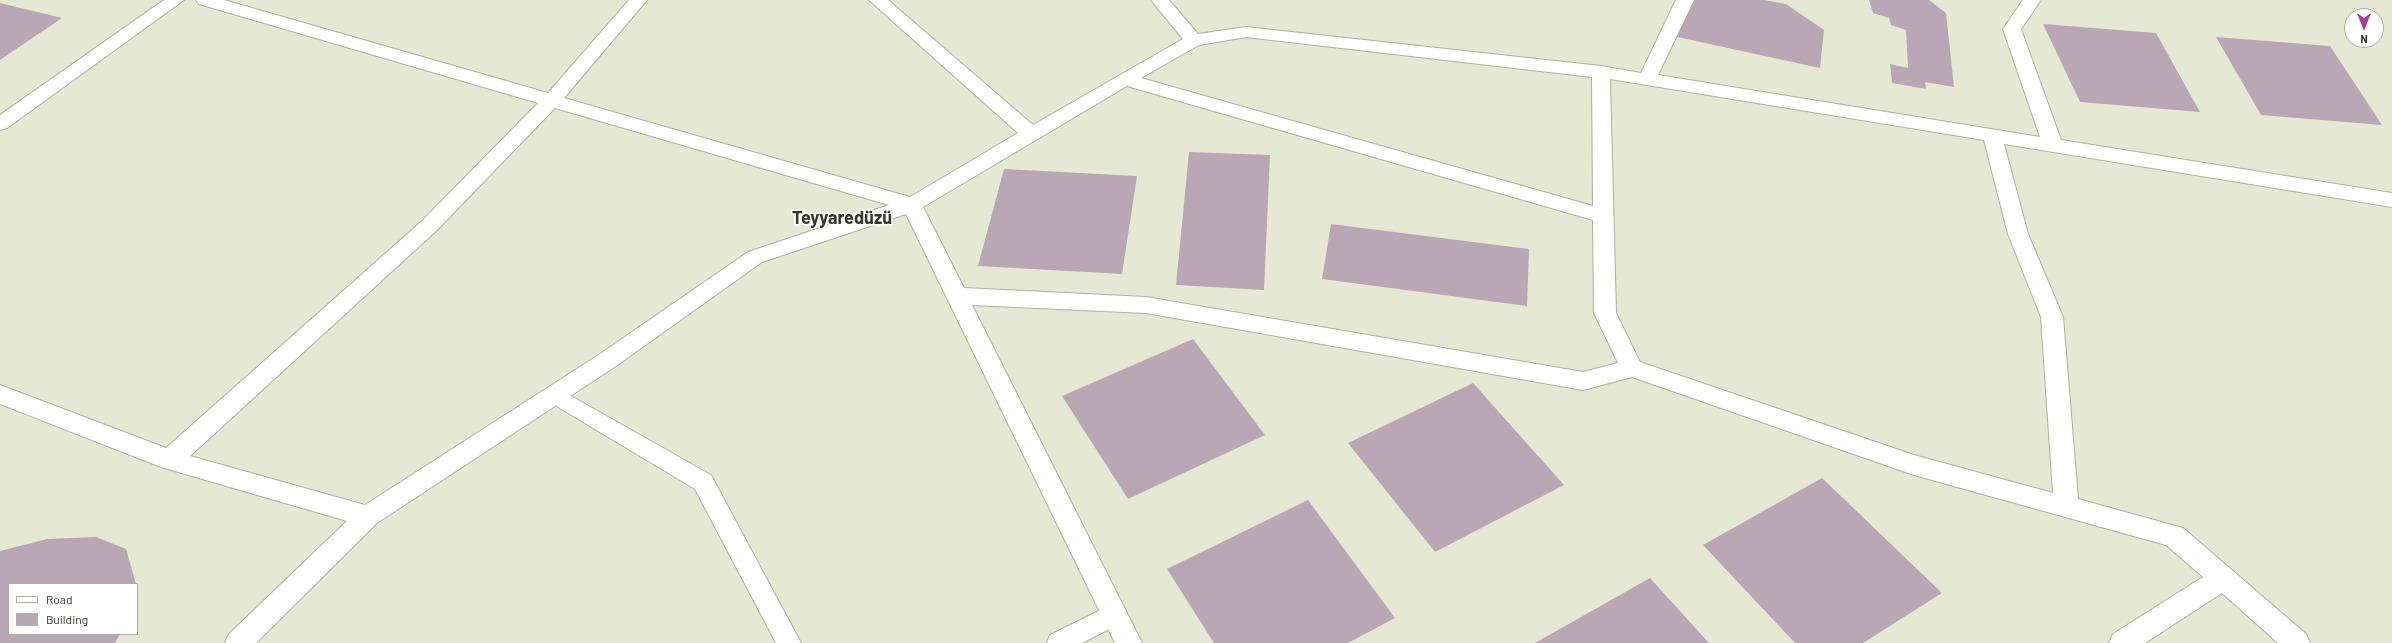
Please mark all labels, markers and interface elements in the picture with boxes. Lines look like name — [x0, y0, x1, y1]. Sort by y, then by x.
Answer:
north arrow — [2344, 8, 2384, 48]
text: N — [2360, 33, 2368, 46]
district label: Teyyaredüzü — [792, 207, 892, 229]
legend — [8, 583, 138, 635]
text: Road — [46, 592, 73, 606]
text: Building — [46, 612, 88, 626]

